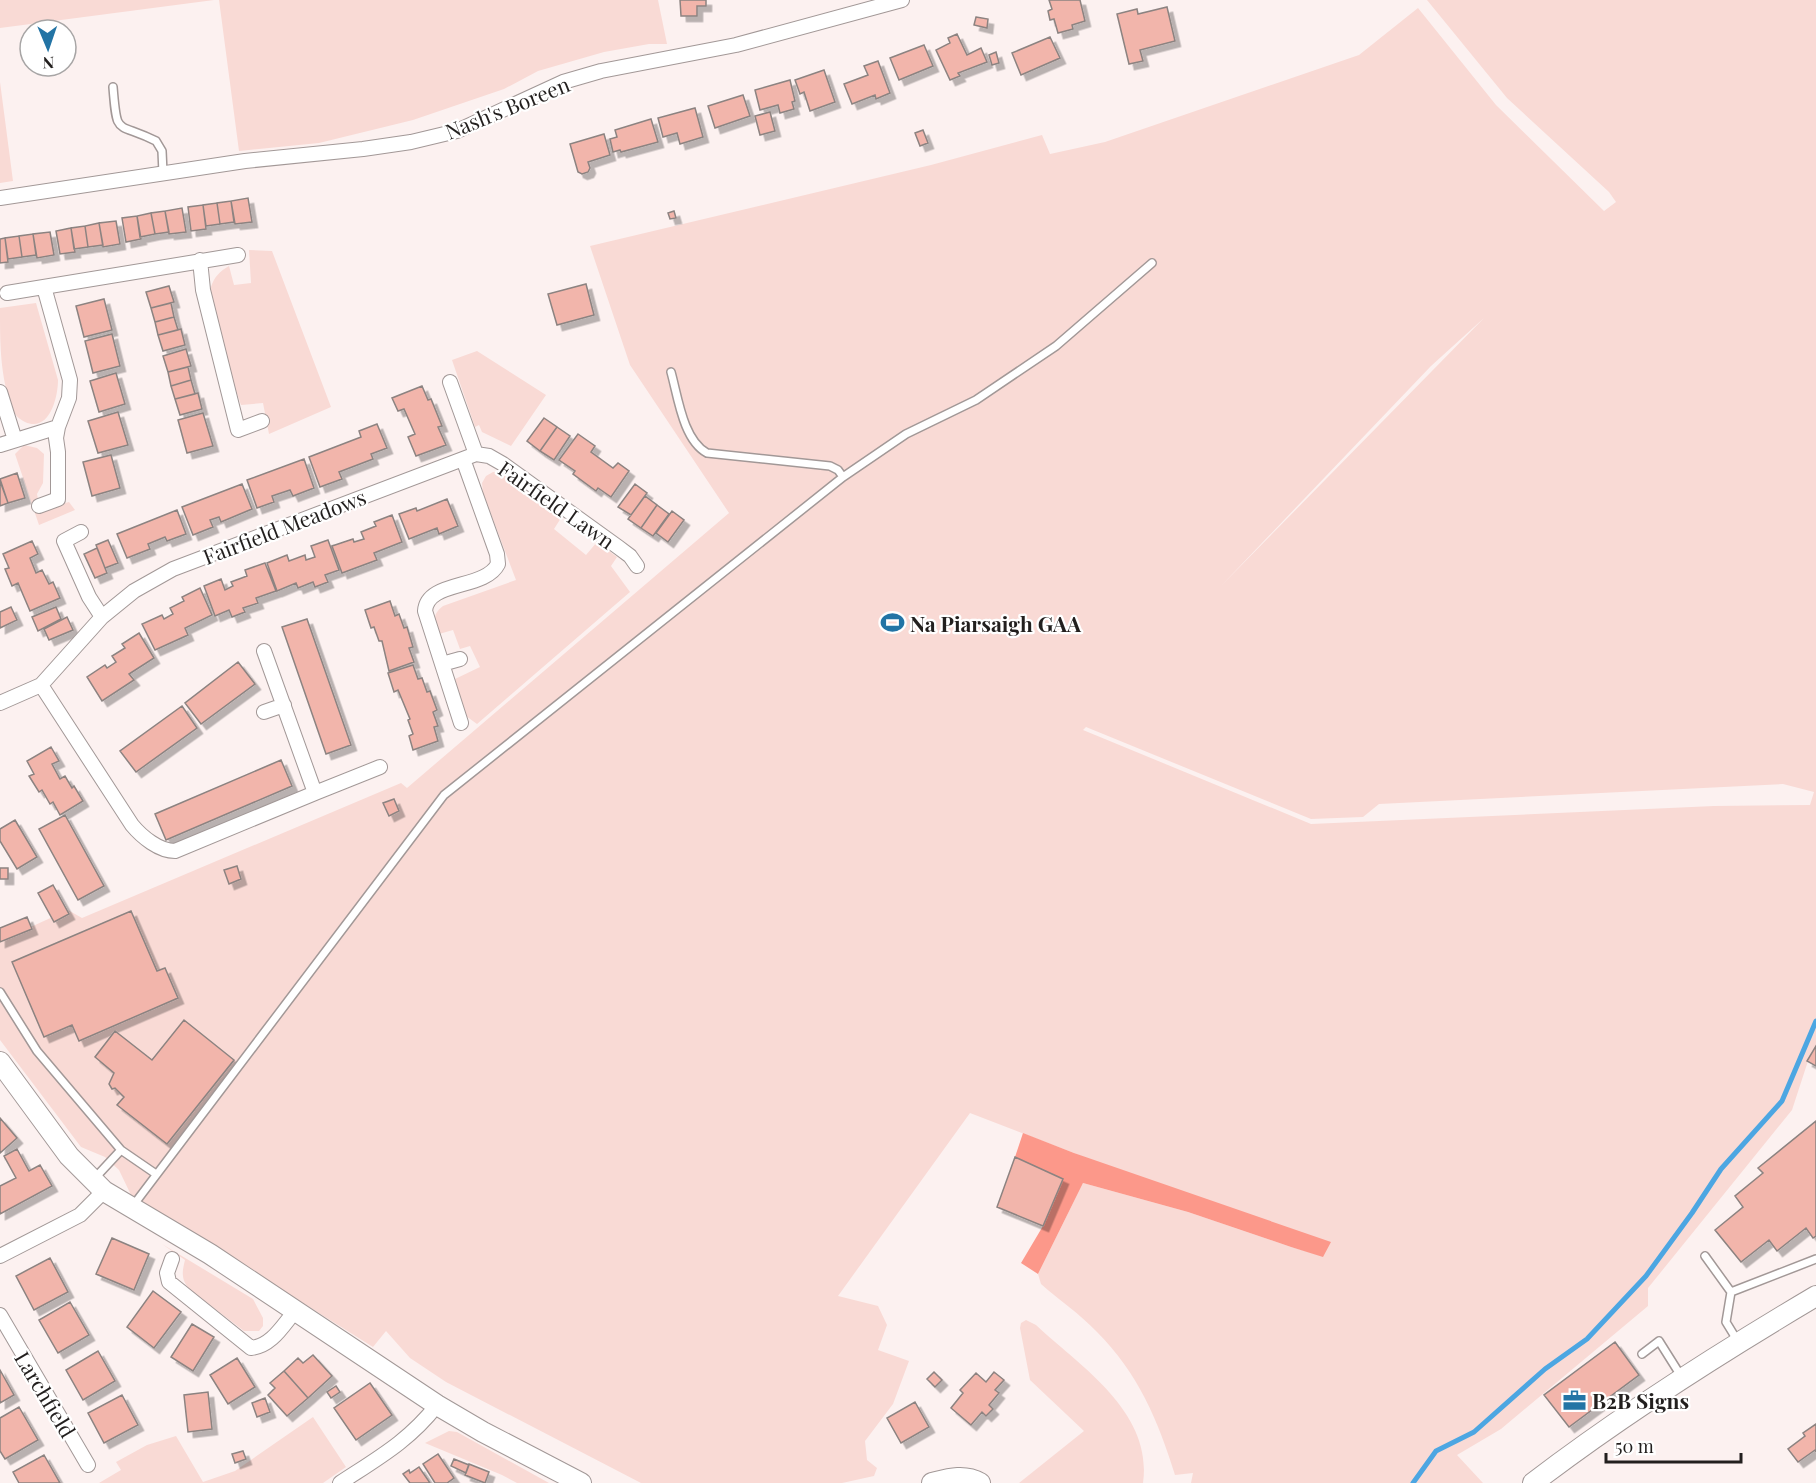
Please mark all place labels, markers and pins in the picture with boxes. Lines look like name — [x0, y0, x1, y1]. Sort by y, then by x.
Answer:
place label: Na Piarsaigh GAA — [910, 609, 1082, 637]
sports icon: Na Piarsaigh GAA — [879, 610, 905, 636]
place label: B2B Signs — [1592, 1386, 1689, 1414]
office icon: B2B Signs — [1561, 1387, 1587, 1413]

